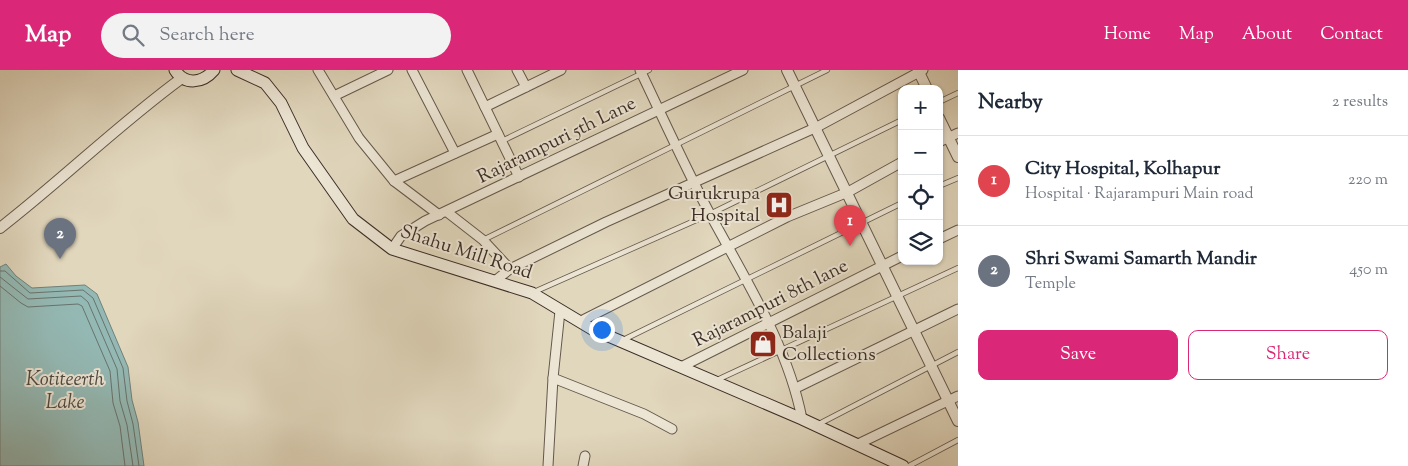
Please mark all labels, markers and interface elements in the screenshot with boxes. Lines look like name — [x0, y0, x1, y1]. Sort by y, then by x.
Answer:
search box — [101, 13, 451, 58]
text: Map — [25, 18, 71, 52]
icon: search — [119, 21, 147, 49]
text: Search here — [159, 22, 255, 49]
text: Home — [1104, 22, 1151, 48]
text: Map — [1179, 22, 1214, 48]
text: About — [1242, 22, 1292, 48]
text: Contact — [1320, 22, 1383, 48]
map controls — [898, 85, 943, 265]
button: + — [898, 85, 943, 130]
text: Nearby — [978, 88, 1043, 118]
street label: Rajarampuri 5th Lane — [473, 91, 641, 191]
text: 2 results — [1332, 91, 1388, 114]
button: − — [898, 130, 943, 175]
text: City Hospital, Kolhapur — [1025, 156, 1220, 183]
text: 1 — [991, 169, 997, 192]
text: 220 m — [1348, 169, 1388, 192]
button: locate — [898, 175, 943, 220]
place label: Gurukrupa Hospital — [668, 181, 760, 230]
text: Hospital · Rajarampuri Main road — [1025, 183, 1253, 206]
hospital icon: Gurukrupa Hospital — [764, 190, 794, 220]
pin: 1 — [834, 205, 866, 246]
pin: 2 — [44, 218, 76, 259]
street label: Shahu Mill Road — [396, 219, 536, 287]
button: layers — [898, 220, 943, 265]
text: Shri Swami Samarth Mandir — [1025, 246, 1257, 273]
street label: Rajarampuri 8th lane — [689, 253, 853, 355]
text: 2 — [990, 259, 998, 282]
text: 450 m — [1349, 259, 1388, 282]
text: Temple — [1025, 273, 1076, 296]
your location — [589, 317, 615, 343]
place label: Balaji Collections — [782, 320, 876, 369]
shop icon: Balaji Collections — [748, 329, 778, 359]
button: Save — [978, 330, 1178, 380]
button: Share — [1188, 330, 1388, 380]
water label: Kotiteerth Lake — [26, 366, 104, 418]

